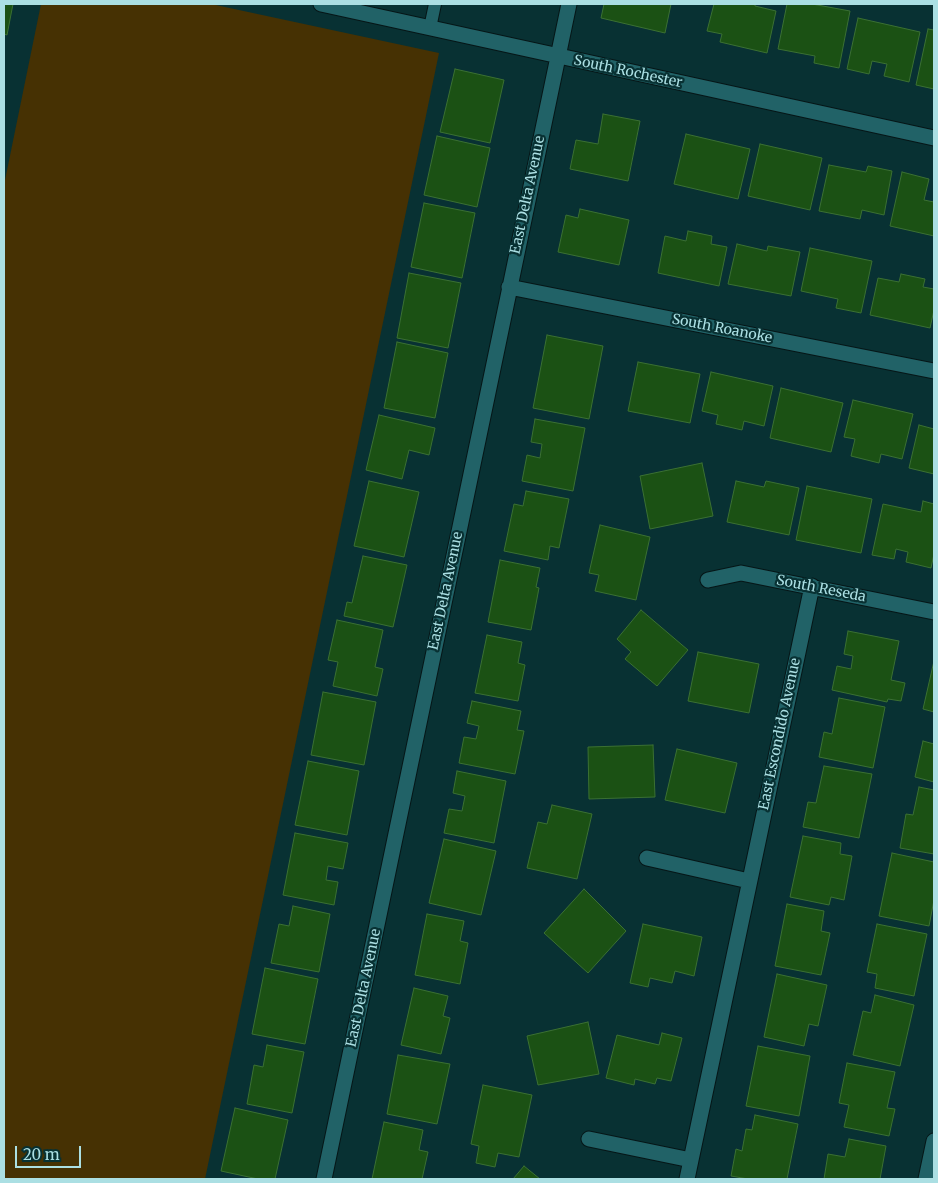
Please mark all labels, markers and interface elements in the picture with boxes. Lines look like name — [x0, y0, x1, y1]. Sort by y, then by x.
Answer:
street label: South Rochester — [572, 52, 684, 92]
street label: East Delta Avenue — [507, 134, 549, 256]
street label: South Roanoke — [670, 311, 774, 347]
street label: East Delta Avenue — [425, 530, 467, 652]
street label: South Reseda — [775, 572, 867, 606]
street label: East Escondido Avenue — [756, 656, 804, 812]
street label: East Delta Avenue — [343, 927, 385, 1049]
scale bar — [18, 1136, 84, 1168]
text: 20 m — [23, 1145, 60, 1164]

